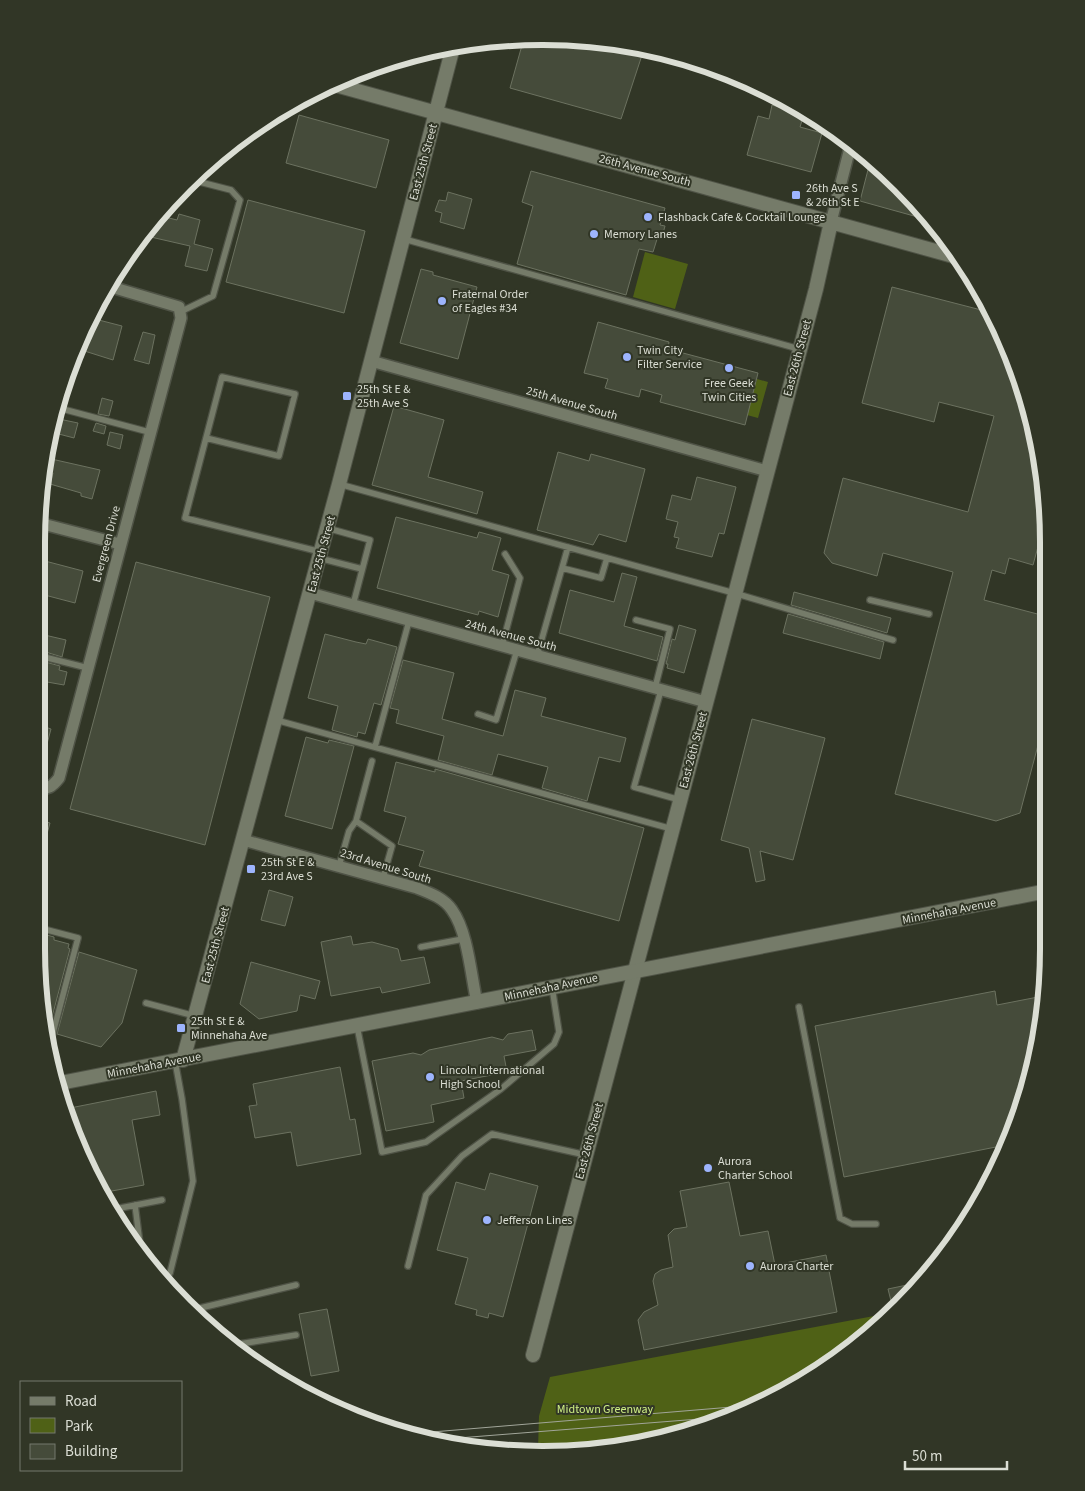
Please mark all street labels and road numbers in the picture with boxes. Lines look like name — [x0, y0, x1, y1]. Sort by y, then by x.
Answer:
street label: East 25th Street — [405, 122, 442, 202]
street label: 26th Avenue South — [597, 150, 693, 191]
street label: East 26th Street — [779, 318, 816, 398]
street label: 25th Avenue South — [524, 382, 620, 425]
street label: Evergreen Drive — [88, 504, 125, 584]
street label: East 25th Street — [303, 514, 340, 594]
street label: 24th Avenue South — [463, 615, 559, 656]
street label: East 26th Street — [675, 710, 712, 790]
street label: 23rd Avenue South — [338, 845, 434, 888]
street label: Minnehaha Avenue — [901, 894, 998, 929]
street label: East 25th Street — [197, 905, 234, 985]
street label: Minnehaha Avenue — [503, 969, 600, 1006]
street label: Minnehaha Avenue — [106, 1048, 203, 1083]
street label: East 26th Street — [571, 1101, 608, 1181]

